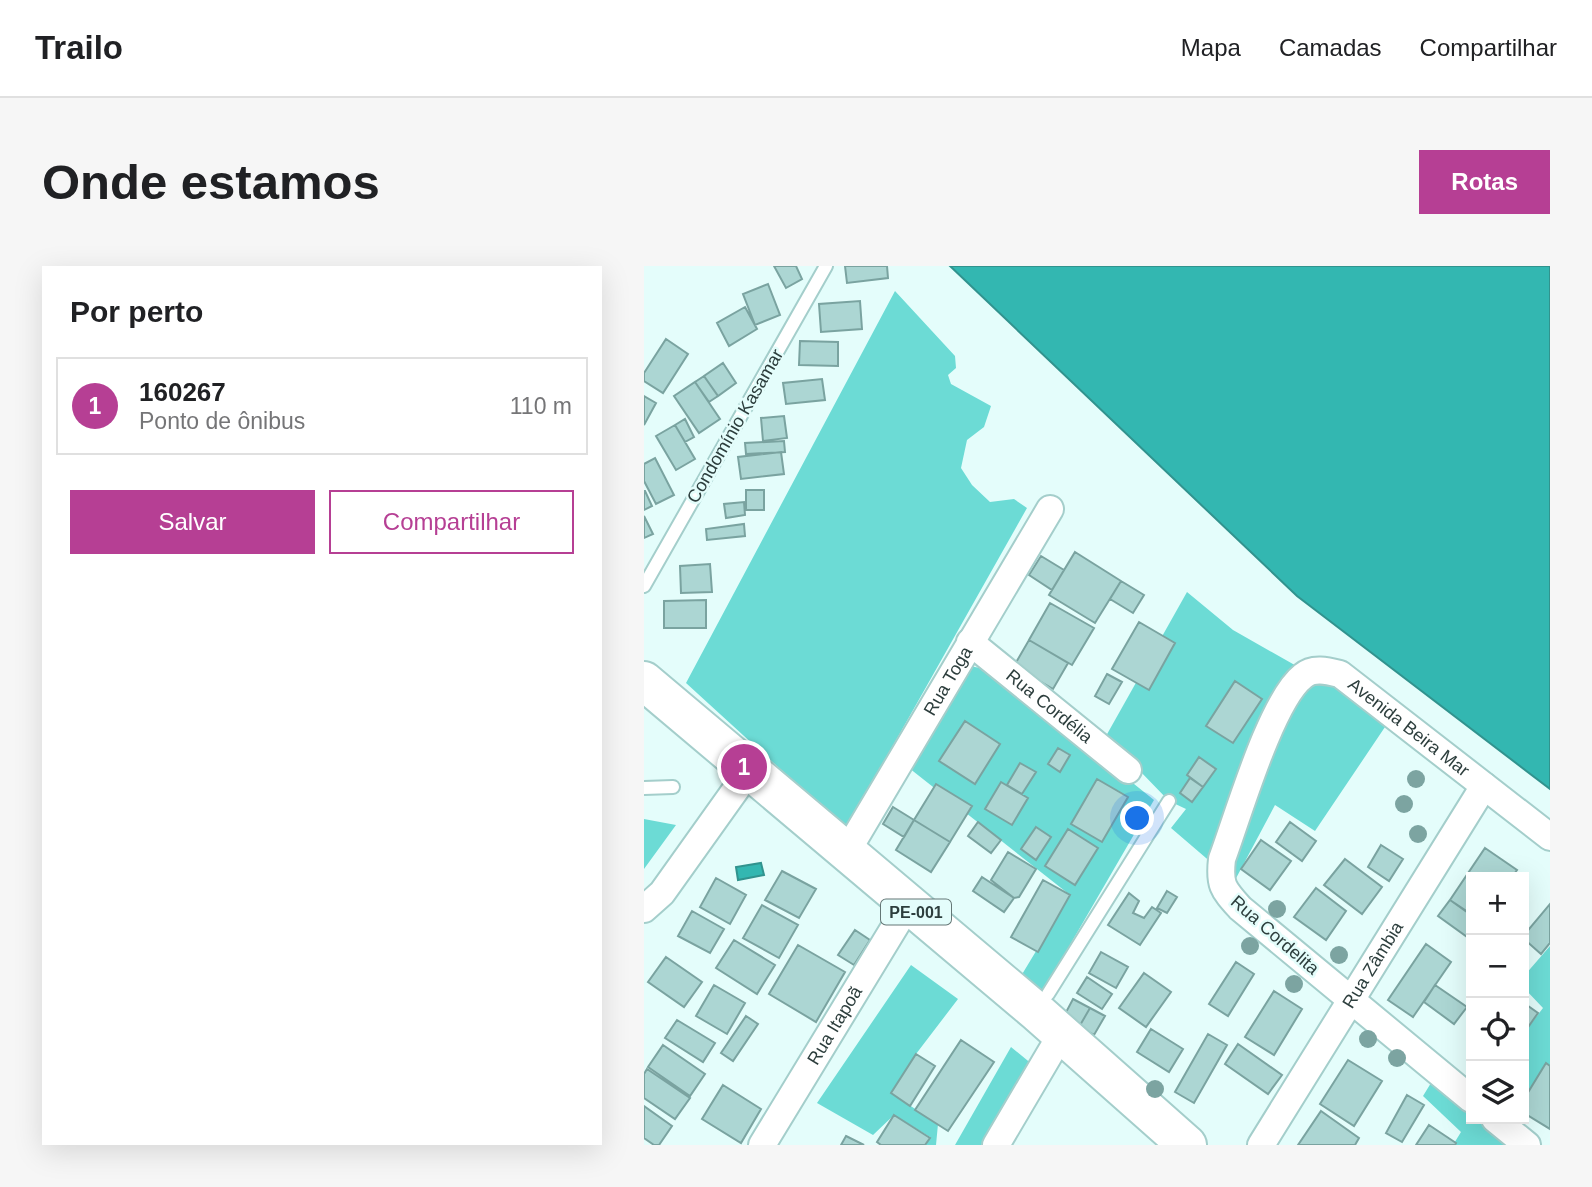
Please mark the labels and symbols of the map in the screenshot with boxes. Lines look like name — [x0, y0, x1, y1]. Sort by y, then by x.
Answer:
street label: Condomínio Kasamar — [683, 346, 787, 506]
street label: Rua Toga — [920, 642, 977, 719]
street label: Rua Cordélia — [1002, 665, 1097, 748]
street label: Avenida Beira Mar — [1344, 674, 1473, 781]
pin: 1 — [721, 741, 767, 793]
your location — [1120, 801, 1154, 835]
street label: Rua Cordelita — [1227, 891, 1324, 979]
road number: PE-001 — [881, 900, 951, 925]
street label: Rua Zâmbia — [1338, 917, 1408, 1012]
street label: Rua Itapoã — [803, 982, 867, 1068]

